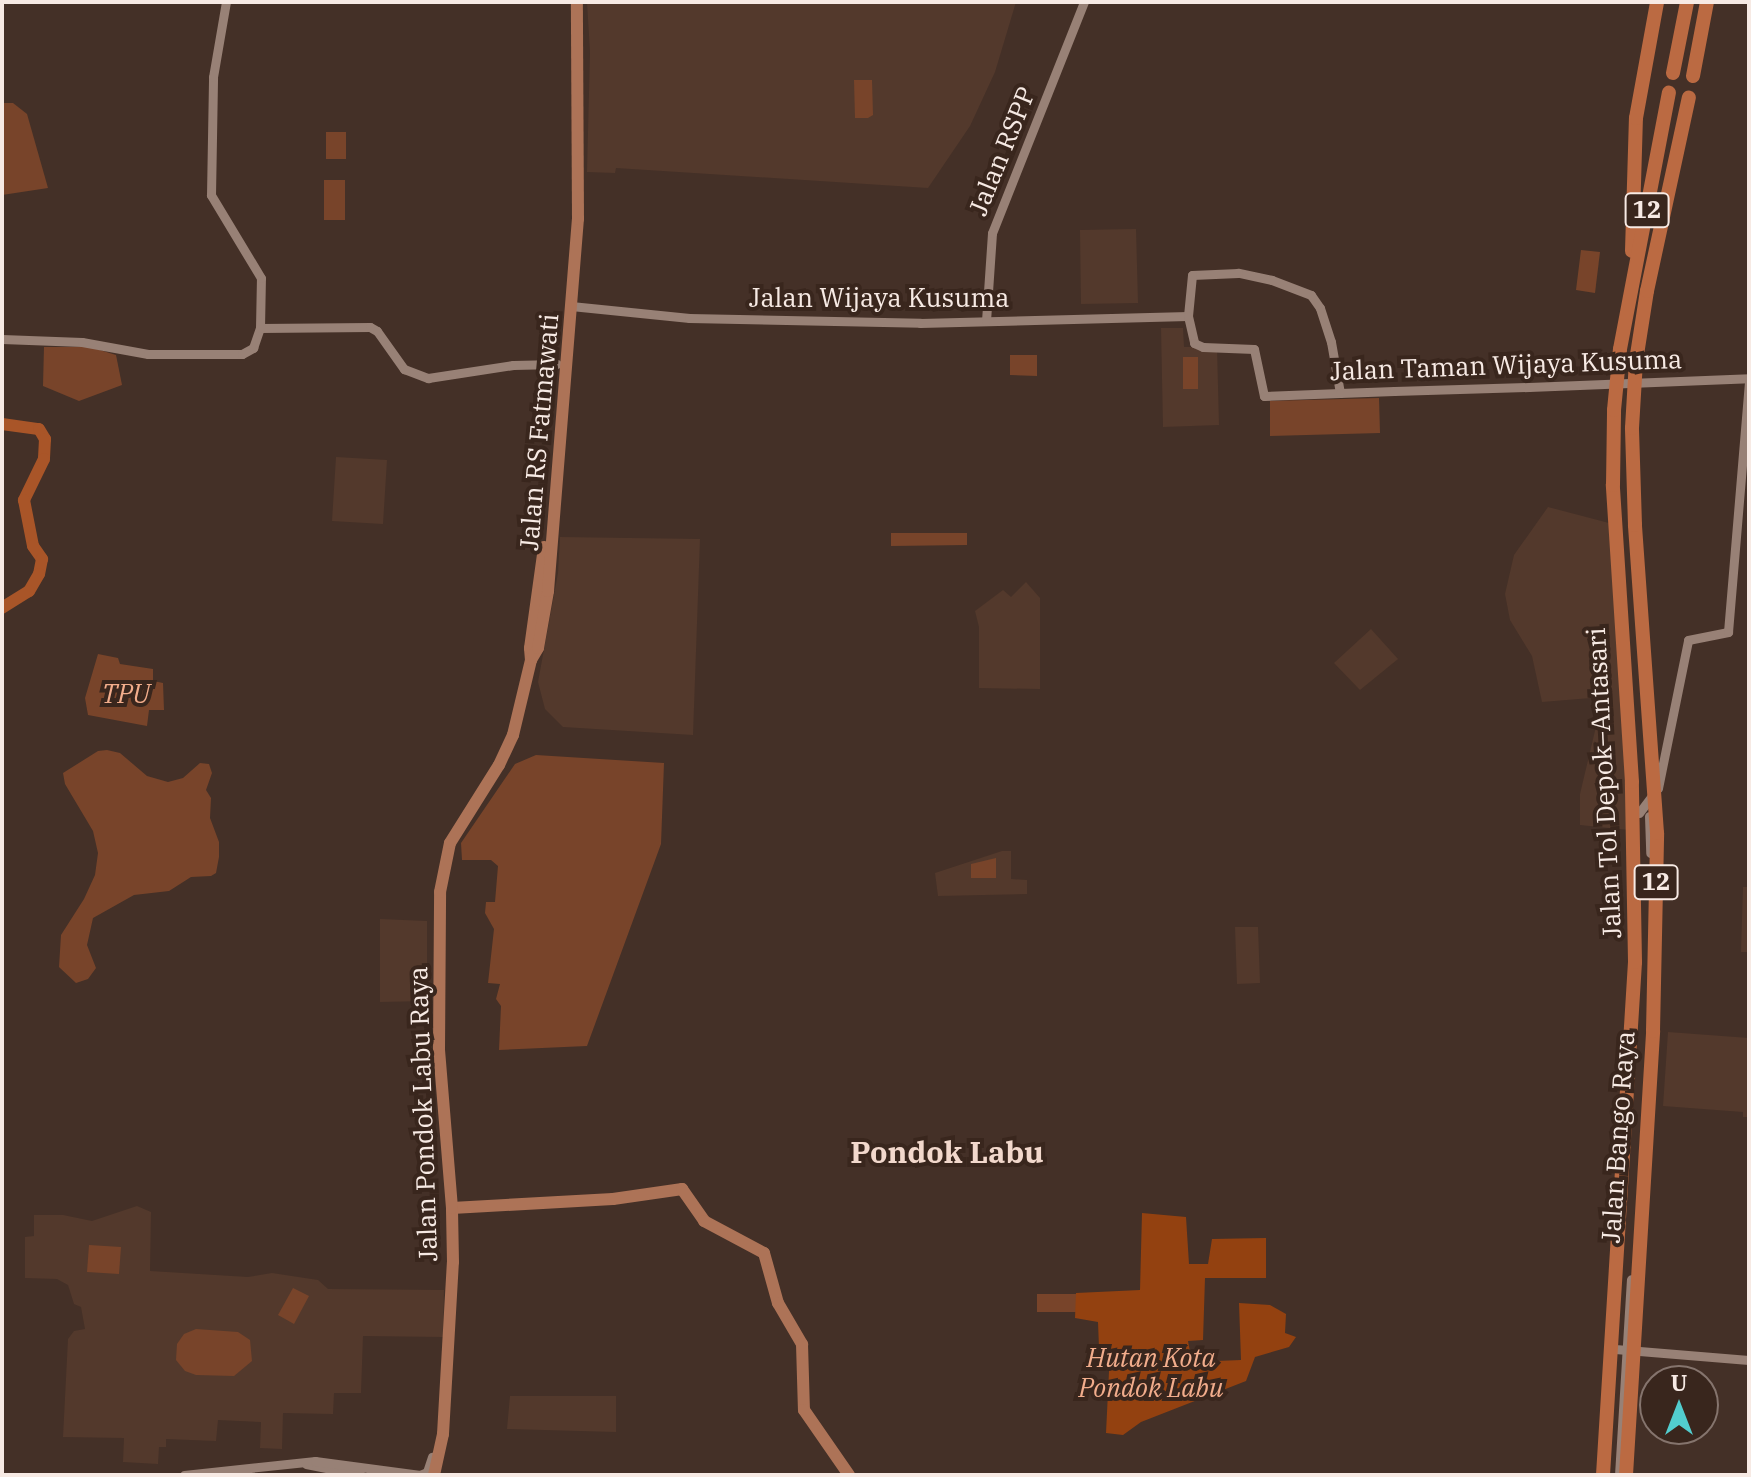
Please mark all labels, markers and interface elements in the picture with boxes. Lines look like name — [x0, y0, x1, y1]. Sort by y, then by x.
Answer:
street label: Jalan RSPP — [962, 82, 1042, 220]
road number: 12 — [1623, 190, 1671, 230]
street label: Jalan Wijaya Kusuma — [749, 282, 1009, 314]
street label: Jalan RS Fatmawati — [513, 312, 565, 552]
street label: Jalan Taman Wijaya Kusuma — [1329, 343, 1683, 387]
street label: Jalan Tol Depok–Antasari — [1580, 627, 1628, 939]
park label: TPU — [102, 678, 150, 710]
road number: 12 — [1632, 862, 1680, 902]
street label: Jalan Pondok Labu Raya — [402, 966, 444, 1262]
street label: Jalan Bango Raya — [1595, 1030, 1641, 1244]
district label: Pondok Labu — [850, 1134, 1044, 1170]
park label: Hutan Kota Pondok Labu — [1078, 1342, 1224, 1404]
north arrow — [1639, 1365, 1719, 1445]
text: U — [1671, 1368, 1687, 1397]

